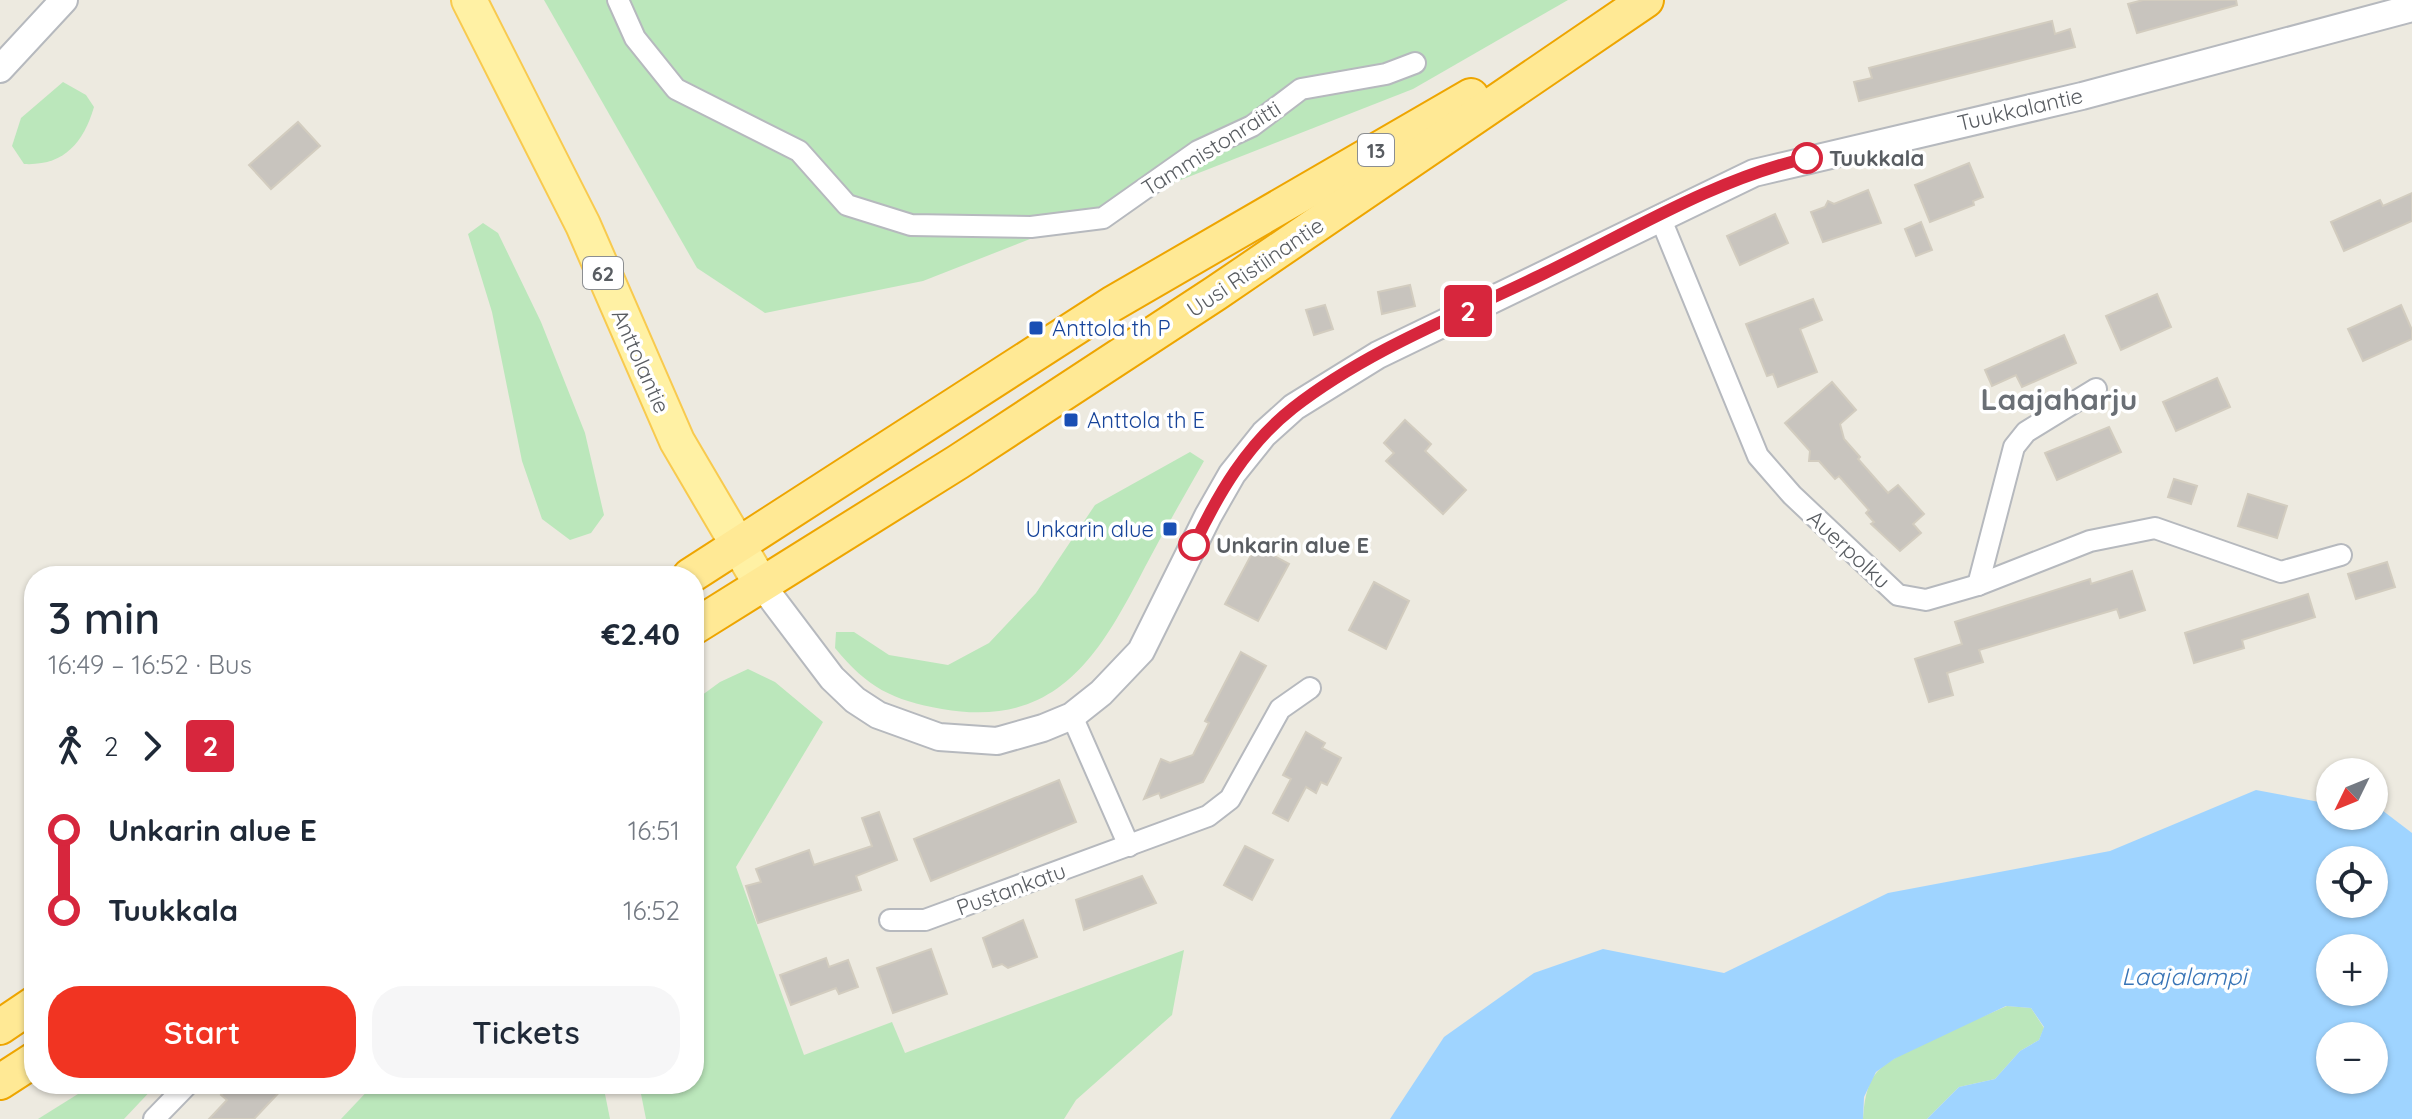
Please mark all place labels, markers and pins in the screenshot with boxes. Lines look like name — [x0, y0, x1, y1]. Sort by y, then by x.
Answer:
marker: Tuukkala — [1792, 143, 1822, 173]
place label: Tuukkala — [1829, 144, 1924, 172]
place label: Anttola th P — [1052, 314, 1171, 342]
marker: Anttola th P — [1027, 319, 1045, 337]
place label: Anttola th E — [1087, 406, 1205, 434]
marker: Anttola th E — [1062, 411, 1080, 429]
place label: Unkarin alue — [1025, 515, 1154, 543]
marker: Unkarin alue — [1161, 520, 1179, 538]
marker: Unkarin alue E — [1179, 530, 1209, 560]
place label: Unkarin alue E — [1216, 531, 1369, 559]

